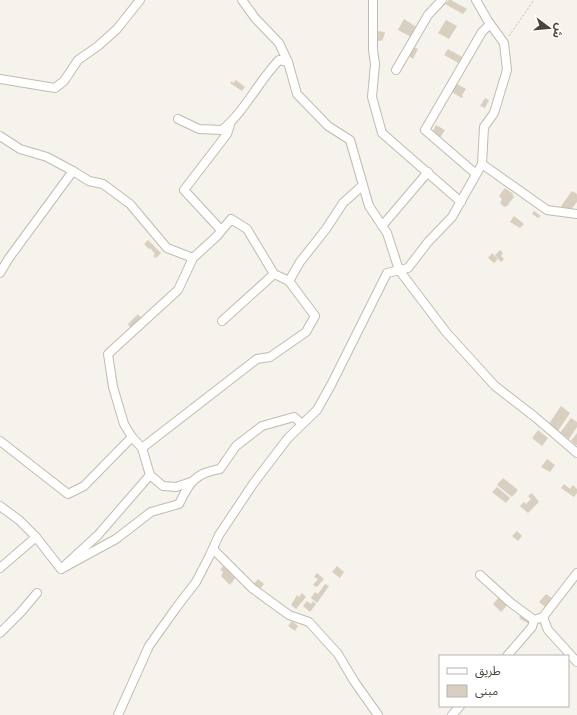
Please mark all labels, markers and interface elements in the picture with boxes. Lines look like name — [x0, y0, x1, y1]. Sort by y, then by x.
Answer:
north arrow — [529, 8, 569, 48]
text: ش — [550, 22, 566, 40]
legend — [439, 655, 569, 707]
text: طريق — [475, 664, 501, 679]
text: مبنى — [475, 684, 498, 698]

